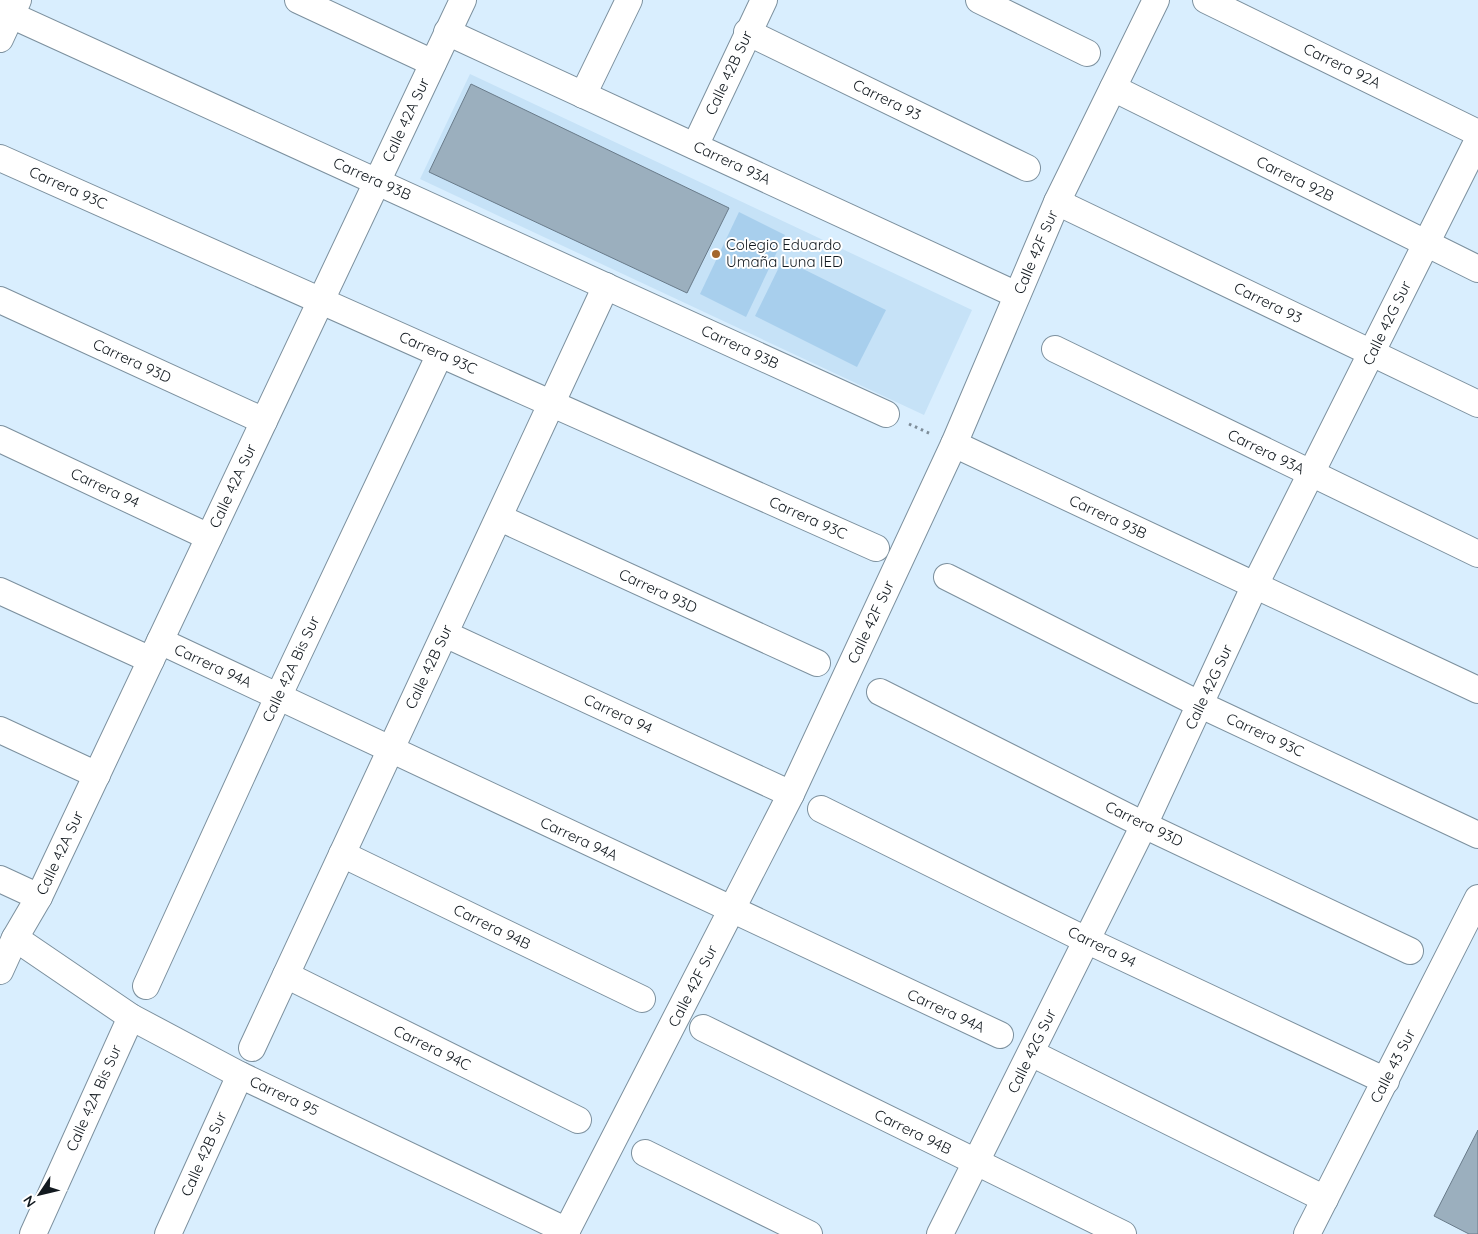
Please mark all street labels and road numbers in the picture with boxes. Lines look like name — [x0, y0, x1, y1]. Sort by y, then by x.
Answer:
street label: Calle 42B Sur — [701, 27, 756, 118]
street label: Carrera 92A — [1300, 39, 1384, 93]
street label: Calle 42A Sur — [378, 74, 433, 165]
street label: Carrera 93 — [850, 75, 925, 124]
street label: Carrera 93A — [690, 136, 774, 189]
street label: Carrera 92B — [1253, 152, 1337, 206]
street label: Carrera 93B — [330, 153, 414, 204]
street label: Carrera 93C — [26, 162, 110, 213]
street label: Calle 42F Sur — [1009, 207, 1062, 297]
street label: Calle 42G Sur — [1358, 277, 1415, 368]
street label: Carrera 93 — [1231, 278, 1306, 327]
street label: Carrera 93B — [698, 320, 782, 373]
street label: Carrera 93C — [396, 327, 480, 378]
street label: Carrera 93D — [90, 334, 175, 387]
street label: Carrera 93A — [1225, 425, 1308, 478]
street label: Calle 42A Sur — [205, 440, 260, 531]
street label: Carrera 94 — [68, 463, 143, 512]
street label: Carrera 93B — [1066, 490, 1150, 543]
street label: Carrera 93C — [766, 492, 850, 543]
street label: Carrera 93D — [616, 564, 701, 617]
street label: Calle 42F Sur — [843, 577, 898, 666]
street label: Calle 42A Bis Sur — [258, 612, 324, 725]
street label: Calle 42B Sur — [401, 621, 456, 712]
street label: Carrera 94A — [171, 639, 255, 692]
street label: Calle 42G Sur — [1181, 641, 1237, 732]
street label: Carrera 94 — [581, 689, 656, 738]
street label: Carrera 93C — [1223, 708, 1307, 761]
street label: Carrera 93D — [1102, 797, 1186, 851]
street label: Calle 42A Sur — [32, 807, 87, 898]
street label: Carrera 94A — [537, 812, 621, 865]
street label: Carrera 94B — [451, 900, 534, 953]
street label: Carrera 94 — [1065, 922, 1140, 971]
street label: Calle 42F Sur — [664, 941, 721, 1030]
street label: Carrera 94A — [904, 984, 988, 1037]
street label: Calle 42G Sur — [1003, 1005, 1060, 1096]
street label: Carrera 94C — [391, 1021, 474, 1074]
street label: Calle 43 Sur — [1366, 1025, 1419, 1106]
street label: Calle 42A Bis Sur — [61, 1041, 126, 1154]
street label: Carrera 95 — [247, 1071, 322, 1120]
street label: Carrera 94B — [872, 1105, 955, 1158]
street label: Calle 42B Sur — [176, 1108, 231, 1199]

